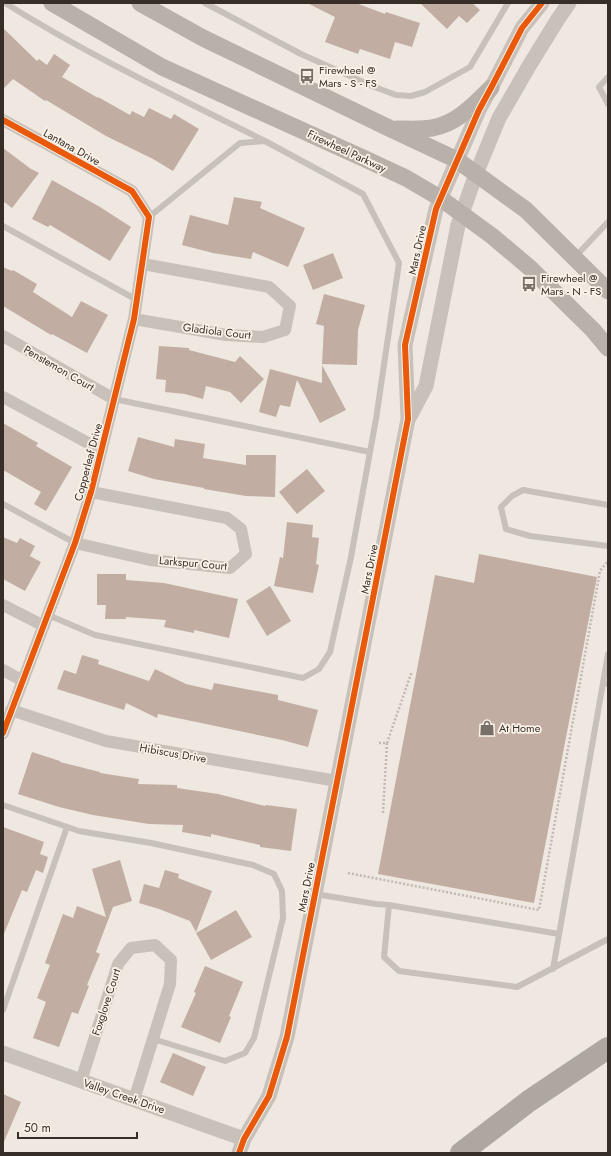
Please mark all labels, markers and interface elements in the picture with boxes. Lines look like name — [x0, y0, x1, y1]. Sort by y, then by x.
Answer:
place label: Firewheel @ Mars - S - FS — [319, 62, 377, 91]
bus stop icon: Firewheel @ Mars - S - FS — [298, 67, 316, 85]
street label: Lantana Drive — [41, 125, 104, 169]
street label: Firewheel Parkway — [305, 126, 389, 176]
street label: Mars Drive — [404, 223, 430, 276]
place label: Firewheel @ Mars - N - FS — [541, 270, 601, 299]
bus stop icon: Firewheel @ Mars - N - FS — [520, 275, 538, 293]
street label: Gladiola Court — [182, 319, 252, 343]
street label: Penstemon Court — [21, 341, 98, 395]
street label: Copperleaf Drive — [70, 421, 106, 503]
street label: Mars Drive — [356, 543, 382, 595]
street label: Larkspur Court — [158, 552, 228, 574]
shop icon: At Home — [478, 719, 496, 737]
place label: At Home — [499, 720, 541, 736]
street label: Hibiscus Drive — [138, 739, 208, 767]
street label: Mars Drive — [293, 861, 319, 913]
street label: Foxglove Court — [88, 966, 124, 1038]
street label: Valley Creek Drive — [81, 1075, 167, 1118]
scale bar — [18, 1114, 137, 1140]
text: 50 m — [24, 1119, 51, 1137]

